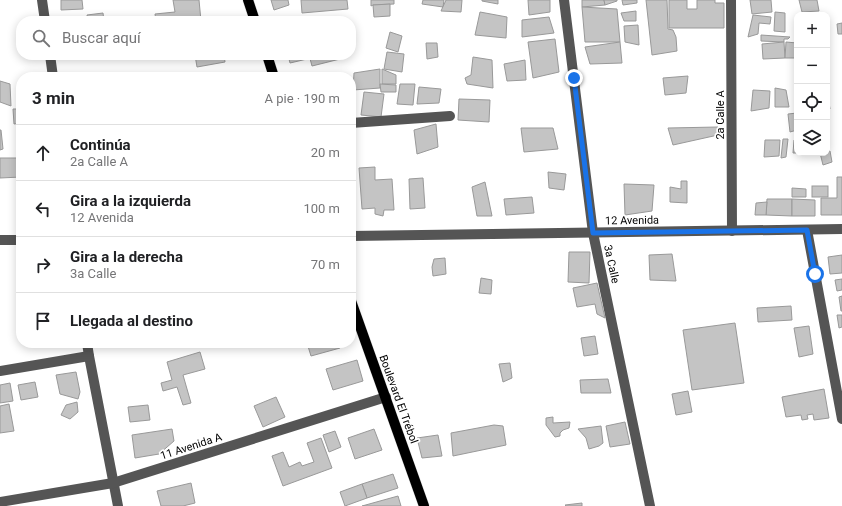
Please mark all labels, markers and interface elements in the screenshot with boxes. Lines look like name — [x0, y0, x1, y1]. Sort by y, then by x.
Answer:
map controls — [794, 12, 830, 156]
button: + — [794, 12, 830, 48]
search box — [16, 16, 356, 60]
icon: search — [30, 27, 52, 49]
text: Buscar aquí — [62, 29, 141, 47]
button: − — [794, 48, 830, 84]
route end — [565, 69, 583, 87]
button: locate — [794, 84, 830, 120]
text: 3 min — [32, 88, 75, 108]
street label: 2a Calle A — [714, 90, 727, 140]
text: A pie · 190 m — [265, 91, 340, 106]
button: layers — [794, 120, 830, 156]
text: Continúa — [70, 136, 131, 154]
icon: ahead — [32, 142, 54, 164]
text: 20 m — [311, 145, 340, 160]
text: 2a Calle A — [70, 154, 128, 169]
text: Gira a la izquierda — [70, 192, 191, 210]
icon: left — [32, 198, 54, 220]
text: 100 m — [303, 201, 340, 216]
text: 12 Avenida — [70, 210, 134, 225]
street label: 12 Avenida — [605, 214, 659, 227]
street label: 3a Calle — [601, 244, 622, 285]
text: Gira a la derecha — [70, 248, 183, 266]
icon: right — [32, 254, 54, 276]
text: 70 m — [311, 257, 340, 272]
route start — [806, 265, 824, 283]
text: 3a Calle — [70, 266, 116, 281]
icon: arrive — [32, 310, 54, 332]
text: Llegada al destino — [70, 312, 193, 330]
street label: Boulevard El Trébol — [376, 353, 421, 445]
street label: 11 Avenida A — [159, 430, 224, 463]

